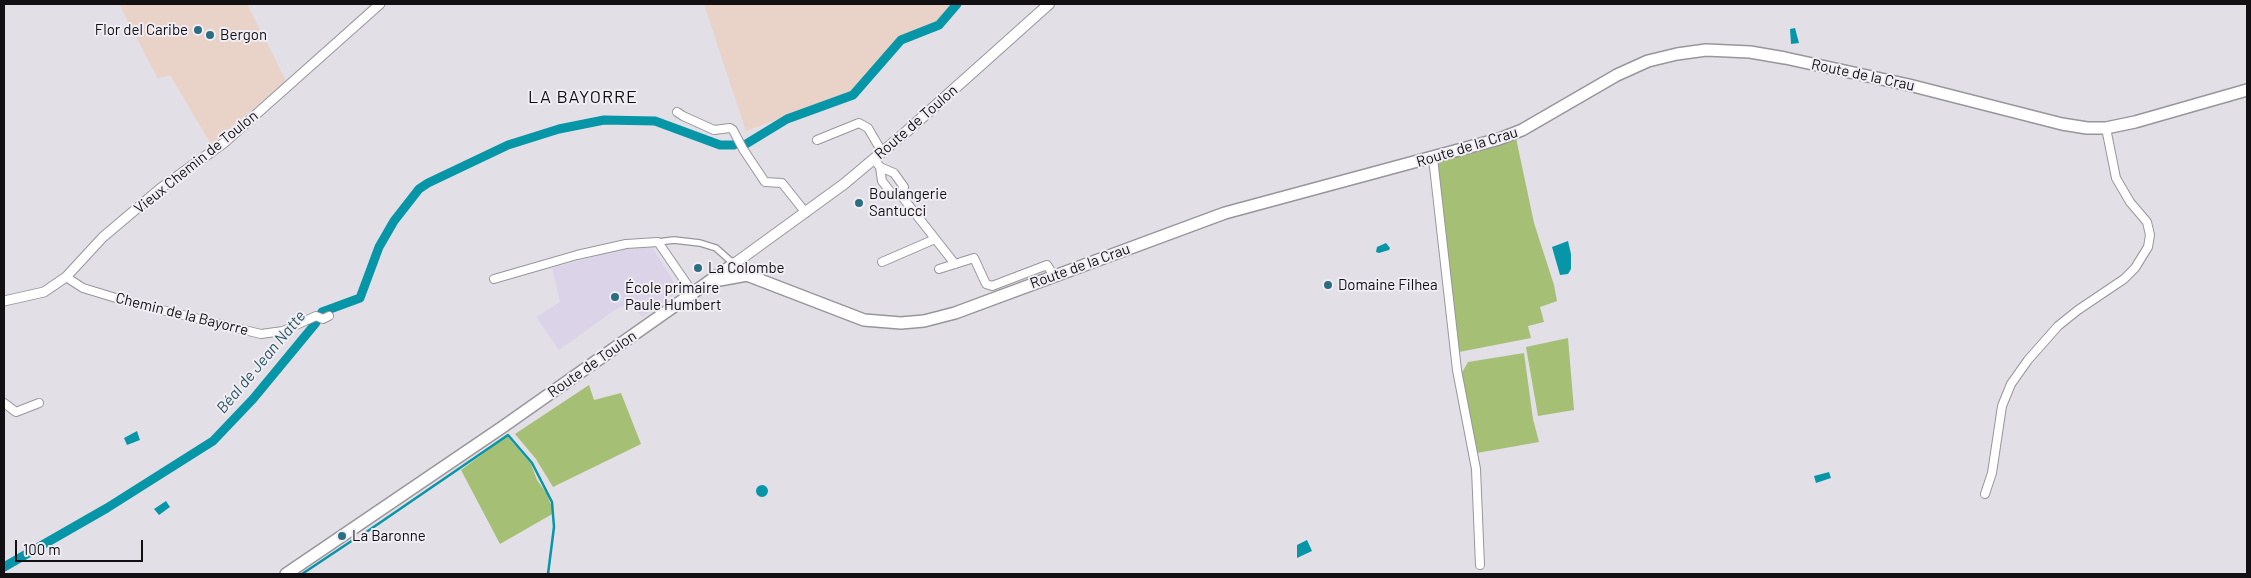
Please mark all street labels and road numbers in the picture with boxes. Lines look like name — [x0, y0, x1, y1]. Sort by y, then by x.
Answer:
street label: Route de la Crau — [1810, 55, 1916, 95]
street label: Route de Toulon — [871, 81, 961, 163]
street label: Vieux Chemin de Toulon — [131, 107, 261, 217]
street label: Route de la Crau — [1414, 123, 1520, 171]
street label: Route de la Crau — [1028, 240, 1132, 292]
street label: Chemin de la Bayorre — [114, 289, 250, 339]
street label: Route de Toulon — [544, 327, 640, 401]

